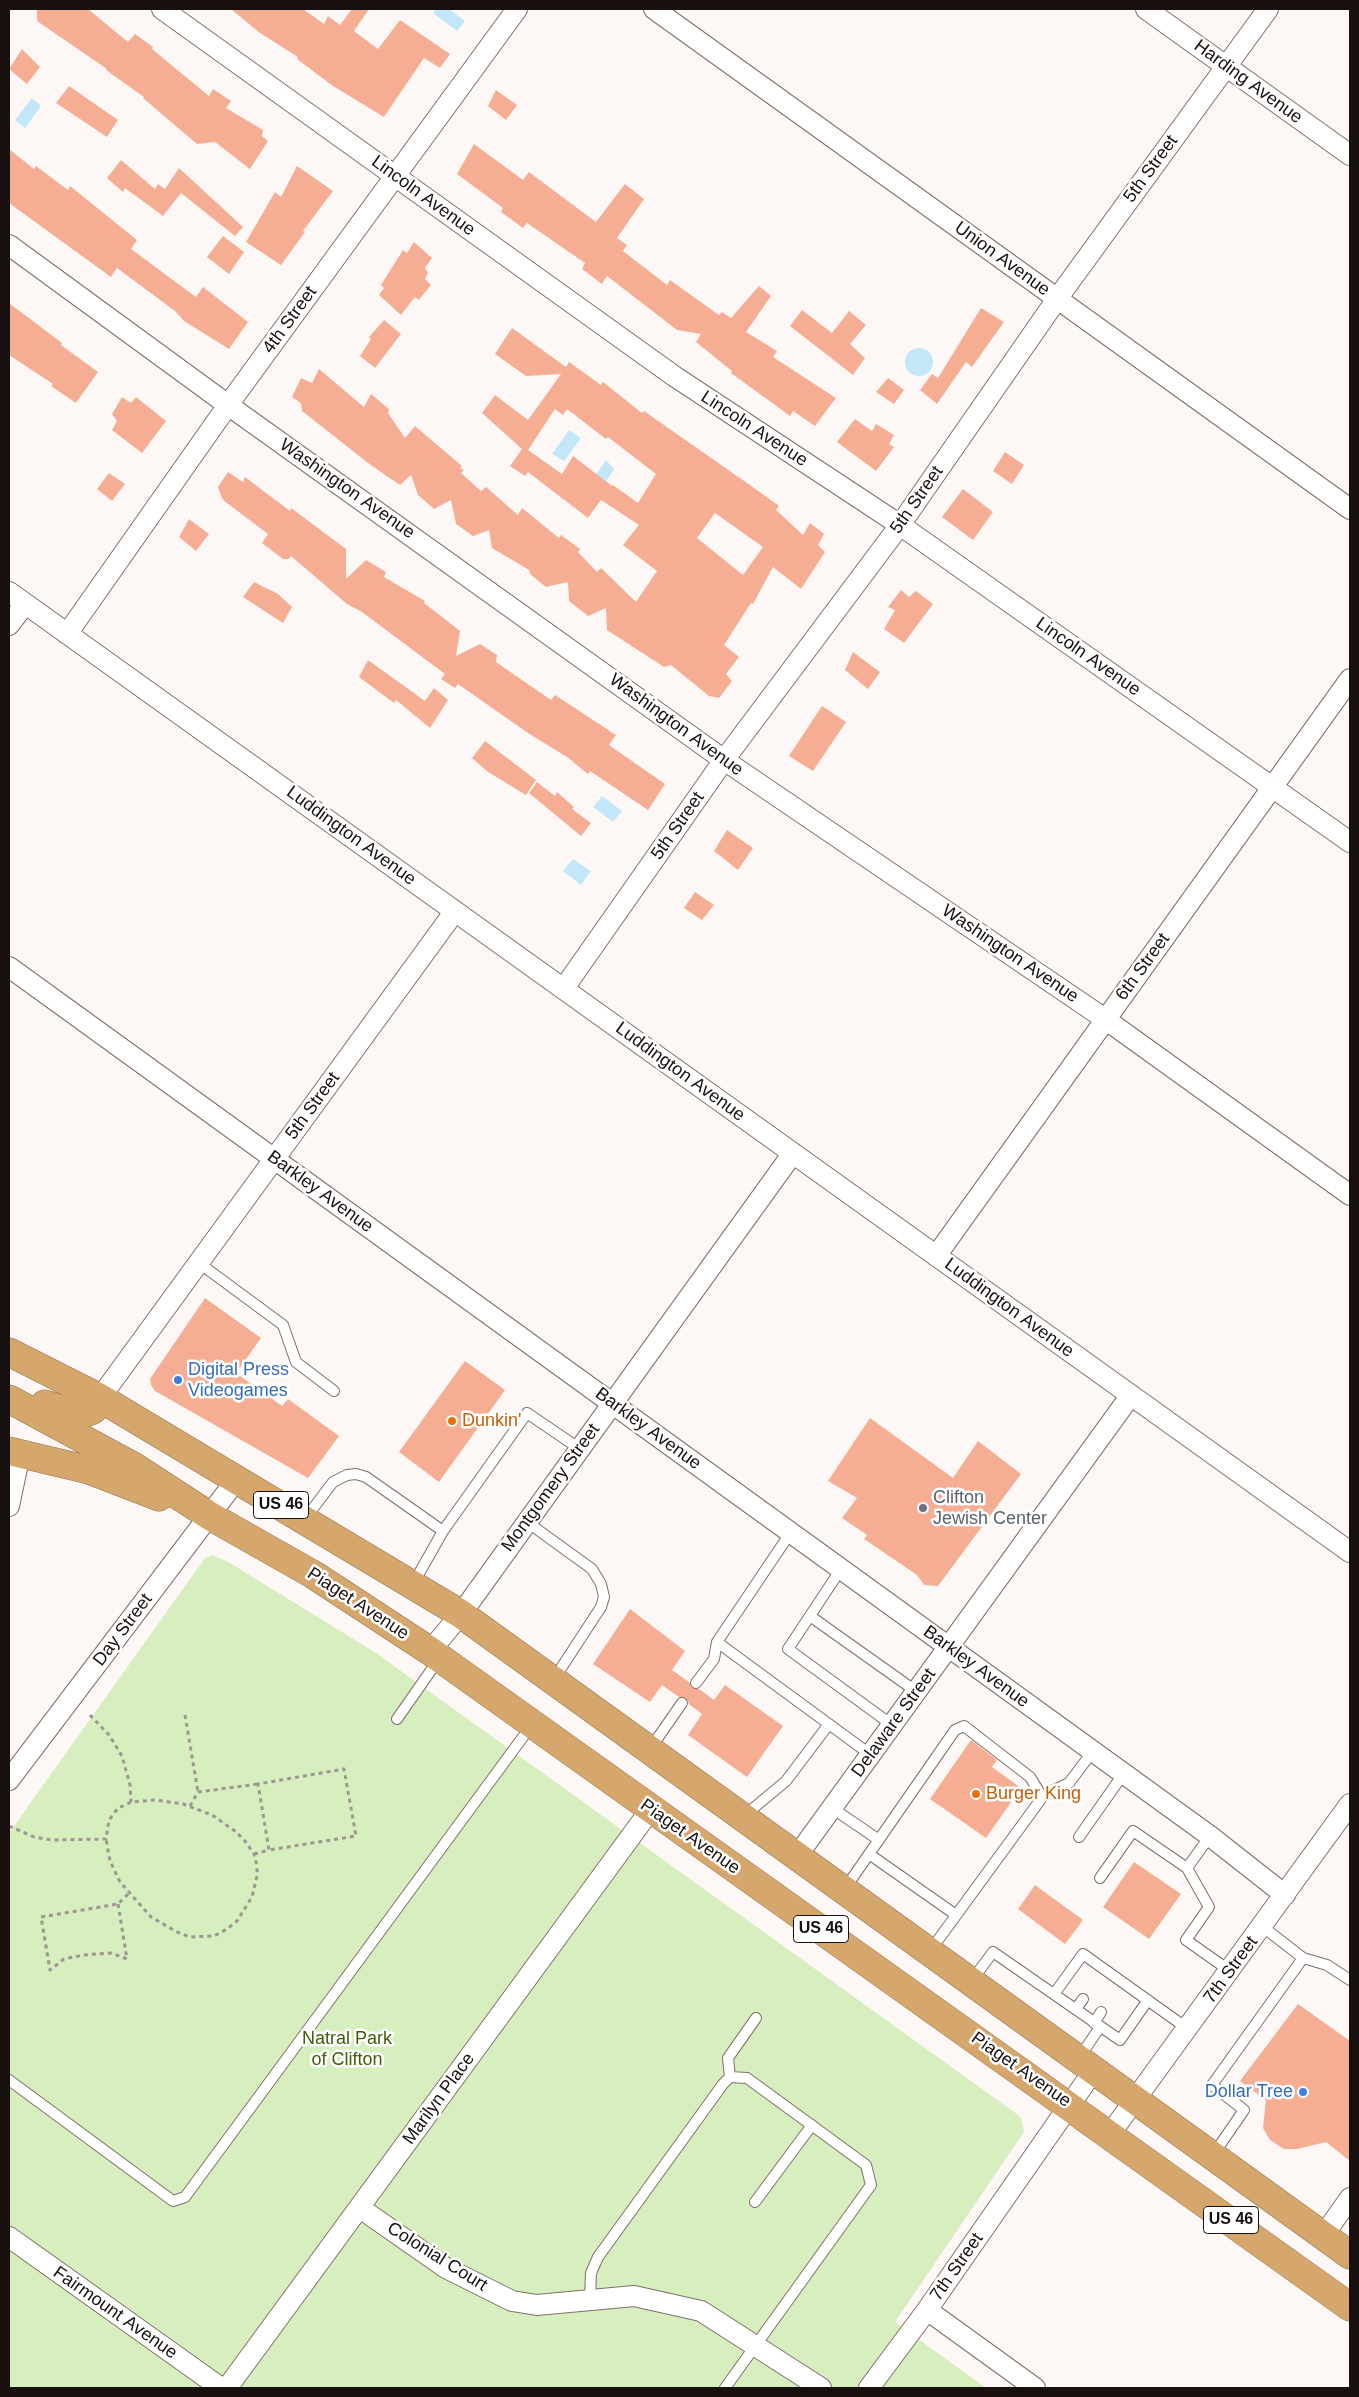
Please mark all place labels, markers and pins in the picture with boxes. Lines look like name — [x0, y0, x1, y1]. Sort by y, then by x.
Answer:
place label: Digital Press Videogames — [188, 1359, 289, 1402]
marker: Digital Press Videogames — [172, 1374, 184, 1386]
place label: Dunkin' — [462, 1410, 521, 1432]
marker: Dunkin' — [446, 1415, 458, 1427]
place label: Clifton Jewish Center — [933, 1487, 1047, 1530]
marker: Clifton Jewish Center — [917, 1502, 929, 1514]
place label: Burger King — [986, 1783, 1081, 1805]
marker: Burger King — [970, 1788, 982, 1800]
place label: Dollar Tree — [1205, 2081, 1293, 2103]
marker: Dollar Tree — [1297, 2086, 1309, 2098]

